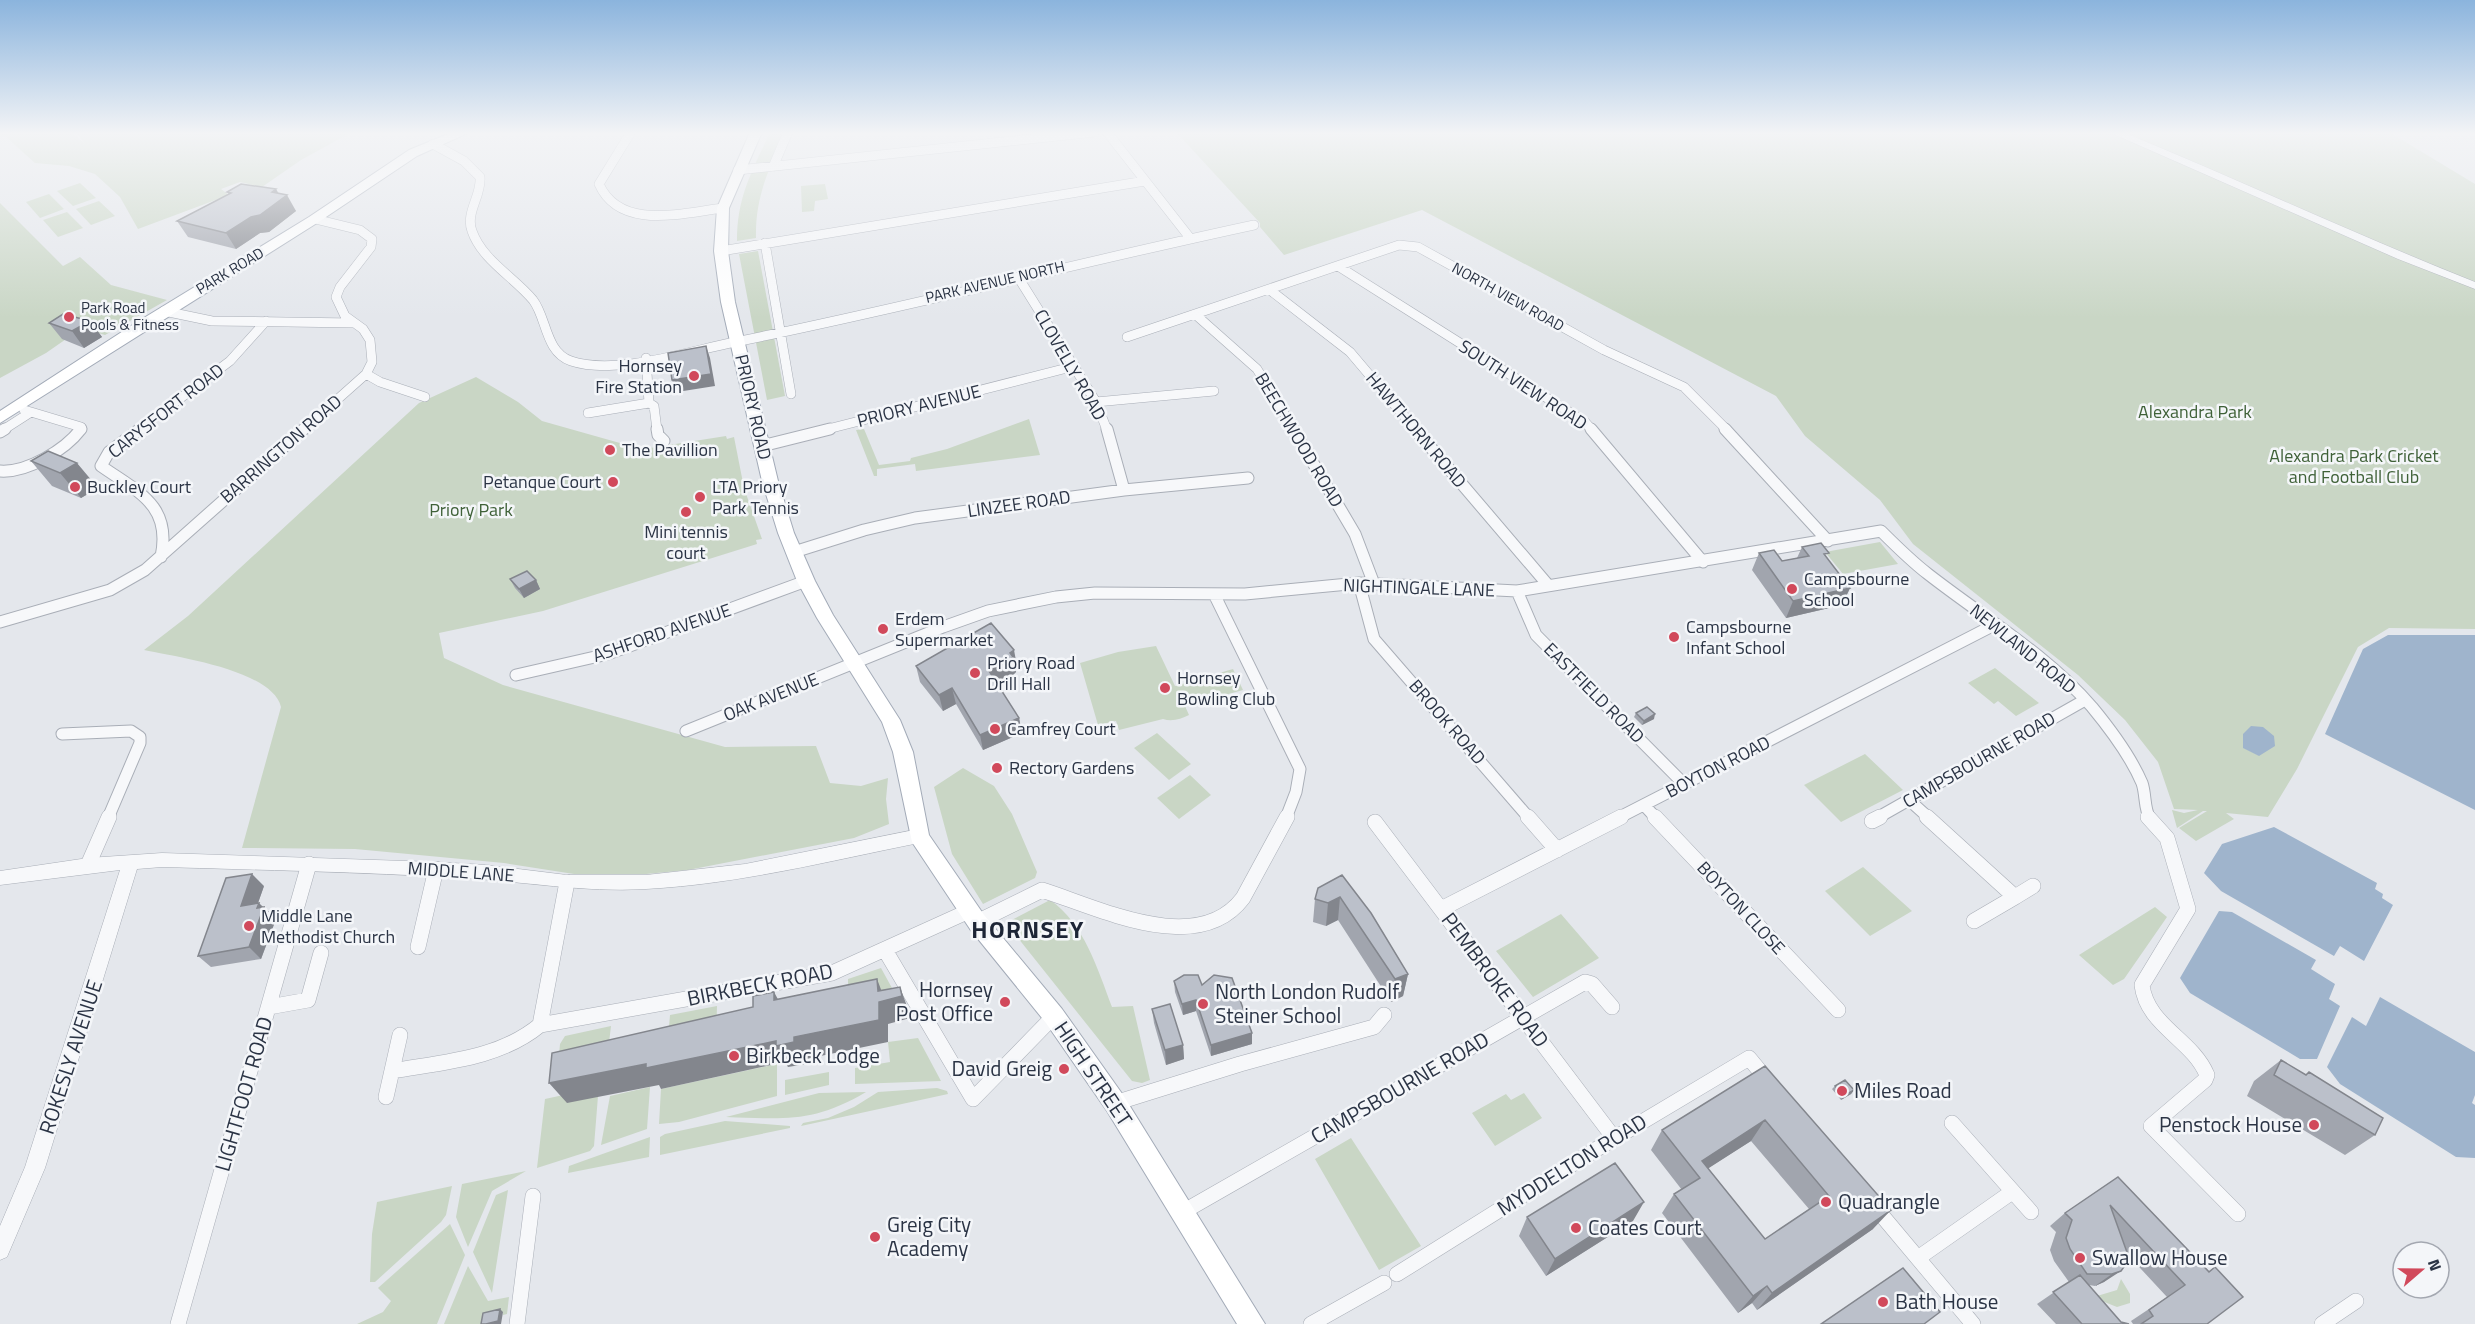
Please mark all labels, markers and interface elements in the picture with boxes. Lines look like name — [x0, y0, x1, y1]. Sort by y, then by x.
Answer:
street label: PARK ROAD — [191, 241, 268, 300]
street label: PARK AVENUE NORTH — [923, 254, 1067, 309]
street label: NORTH VIEW ROAD — [1448, 256, 1569, 337]
place label: Park Road Pools & Fitness — [81, 296, 179, 336]
street label: CLOVELLY ROAD — [1028, 304, 1113, 425]
marker: Park Road Pools & Fitness — [62, 310, 76, 324]
street label: SOUTH VIEW ROAD — [1454, 333, 1593, 436]
street label: PRIORY ROAD — [728, 351, 779, 462]
place label: Hornsey Fire Station — [595, 352, 682, 400]
street label: CARYSFORT ROAD — [102, 357, 230, 465]
street label: HAWTHORN ROAD — [1360, 366, 1473, 494]
street label: BEECHWOOD ROAD — [1248, 367, 1350, 512]
marker: Hornsey Fire Station — [687, 369, 701, 383]
street label: PRIORY AVENUE — [854, 377, 984, 434]
street label: BARRINGTON ROAD — [214, 388, 348, 509]
park label: Alexandra Park — [2138, 398, 2252, 425]
place label: The Pavillion — [622, 436, 718, 463]
park label: Alexandra Park Cricket and Football Club — [2269, 442, 2439, 490]
marker: The Pavillion — [603, 443, 617, 457]
place label: Petanque Court — [483, 468, 602, 495]
place label: Buckley Court — [87, 473, 192, 500]
place label: LTA Priory Park Tennis — [712, 473, 799, 521]
marker: Petanque Court — [606, 475, 620, 489]
marker: Buckley Court — [68, 480, 82, 494]
street label: LINZEE ROAD — [966, 483, 1072, 524]
marker: LTA Priory Park Tennis — [693, 490, 707, 504]
park label: Priory Park — [429, 496, 513, 523]
marker: Mini tennis court — [679, 505, 693, 519]
place label: Mini tennis court — [644, 518, 728, 566]
place label: Campsbourne School — [1804, 565, 1909, 613]
street label: NIGHTINGALE LANE — [1343, 571, 1495, 604]
marker: Campsbourne School — [1785, 582, 1799, 596]
street label: ASHFORD AVENUE — [589, 596, 735, 669]
street label: NEWLAND ROAD — [1964, 597, 2082, 700]
place label: Erdem Supermarket — [895, 605, 994, 653]
place label: Campsbourne Infant School — [1686, 613, 1791, 661]
marker: Erdem Supermarket — [876, 622, 890, 636]
marker: Campsbourne Infant School — [1667, 630, 1681, 644]
street label: EASTFIELD ROAD — [1538, 636, 1651, 749]
place label: Priory Road Drill Hall — [987, 649, 1075, 697]
place label: Hornsey Bowling Club — [1177, 664, 1275, 712]
street label: OAK AVENUE — [719, 665, 823, 728]
marker: Priory Road Drill Hall — [968, 666, 982, 680]
street label: BROOK ROAD — [1403, 673, 1492, 770]
marker: Hornsey Bowling Club — [1158, 681, 1172, 695]
street label: CAMPSBOURNE ROAD — [1897, 705, 2060, 814]
place label: Camfrey Court — [1007, 715, 1116, 742]
marker: Camfrey Court — [988, 722, 1002, 736]
street label: BOYTON ROAD — [1661, 729, 1775, 805]
place label: Rectory Gardens — [1009, 754, 1134, 781]
marker: Rectory Gardens — [990, 761, 1004, 775]
street label: MIDDLE LANE — [407, 854, 515, 889]
street label: BOYTON CLOSE — [1691, 855, 1792, 960]
place label: Middle Lane Methodist Church — [261, 902, 395, 950]
street label: PEMBROKE ROAD — [1434, 905, 1557, 1054]
district label: HORNSEY — [971, 911, 1085, 947]
marker: Middle Lane Methodist Church — [242, 919, 256, 933]
street label: BIRKBECK ROAD — [684, 954, 835, 1014]
place label: Hornsey Post Office — [896, 973, 993, 1029]
street label: ROKESLY AVENUE — [30, 975, 110, 1138]
place label: North London Rudolf Steiner School — [1215, 975, 1399, 1031]
marker: Hornsey Post Office — [998, 995, 1012, 1009]
marker: North London Rudolf Steiner School — [1196, 997, 1210, 1011]
street label: LIGHTFOOT ROAD — [206, 1013, 280, 1175]
street label: HIGH STREET — [1047, 1014, 1141, 1132]
street label: CAMPSBOURNE ROAD — [1304, 1023, 1495, 1151]
place label: Birkbeck Lodge — [746, 1039, 880, 1071]
marker: Birkbeck Lodge — [727, 1049, 741, 1063]
place label: David Greig — [952, 1052, 1052, 1084]
marker: David Greig — [1057, 1062, 1071, 1076]
place label: Miles Road — [1854, 1074, 1952, 1106]
marker: Miles Road — [1835, 1084, 1849, 1098]
street label: MYDDELTON ROAD — [1490, 1105, 1653, 1223]
place label: Penstock House — [2159, 1108, 2302, 1140]
marker: Penstock House — [2307, 1118, 2321, 1132]
place label: Quadrangle — [1838, 1185, 1940, 1217]
marker: Quadrangle — [1819, 1195, 1833, 1209]
place label: Greig City Academy — [887, 1208, 971, 1264]
place label: Coates Court — [1588, 1211, 1702, 1243]
marker: Coates Court — [1569, 1221, 1583, 1235]
marker: Greig City Academy — [868, 1230, 882, 1244]
north arrow — [2391, 1240, 2451, 1300]
place label: Swallow House — [2092, 1241, 2228, 1273]
marker: Swallow House — [2073, 1251, 2087, 1265]
text: N — [2422, 1256, 2448, 1274]
place label: Bath House — [1895, 1285, 1998, 1317]
marker: Bath House — [1876, 1295, 1890, 1309]

